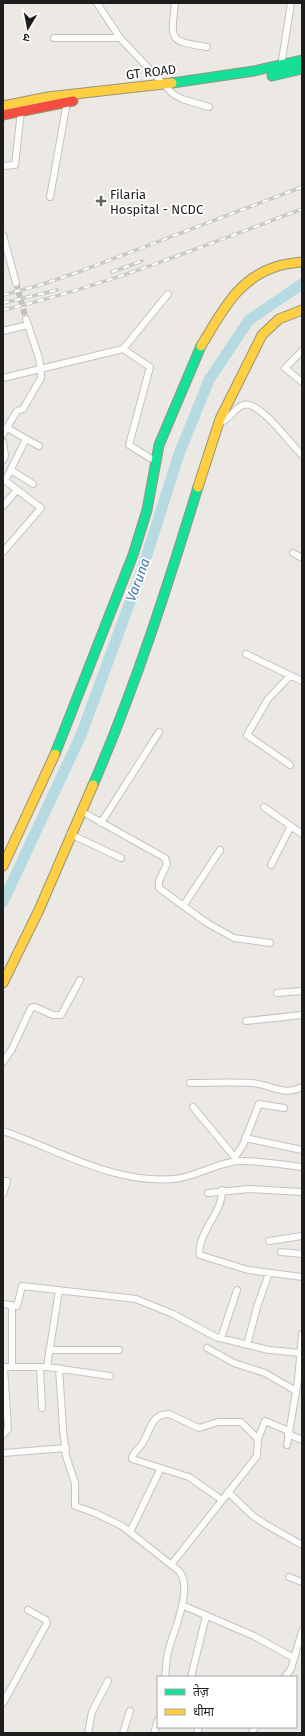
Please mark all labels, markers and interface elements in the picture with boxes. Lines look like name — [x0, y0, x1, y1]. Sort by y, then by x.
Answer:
north arrow — [8, 8, 48, 48]
text: उ — [21, 30, 31, 44]
street label: GT ROAD — [125, 61, 177, 83]
place label: Filaria Hospital - NCDC — [110, 187, 204, 217]
marker: Filaria Hospital - NCDC — [95, 195, 107, 207]
water label: Varuna — [122, 556, 154, 604]
legend — [157, 1676, 297, 1728]
text: तेज़ — [193, 1684, 210, 1699]
text: धीमा — [193, 1704, 215, 1719]

